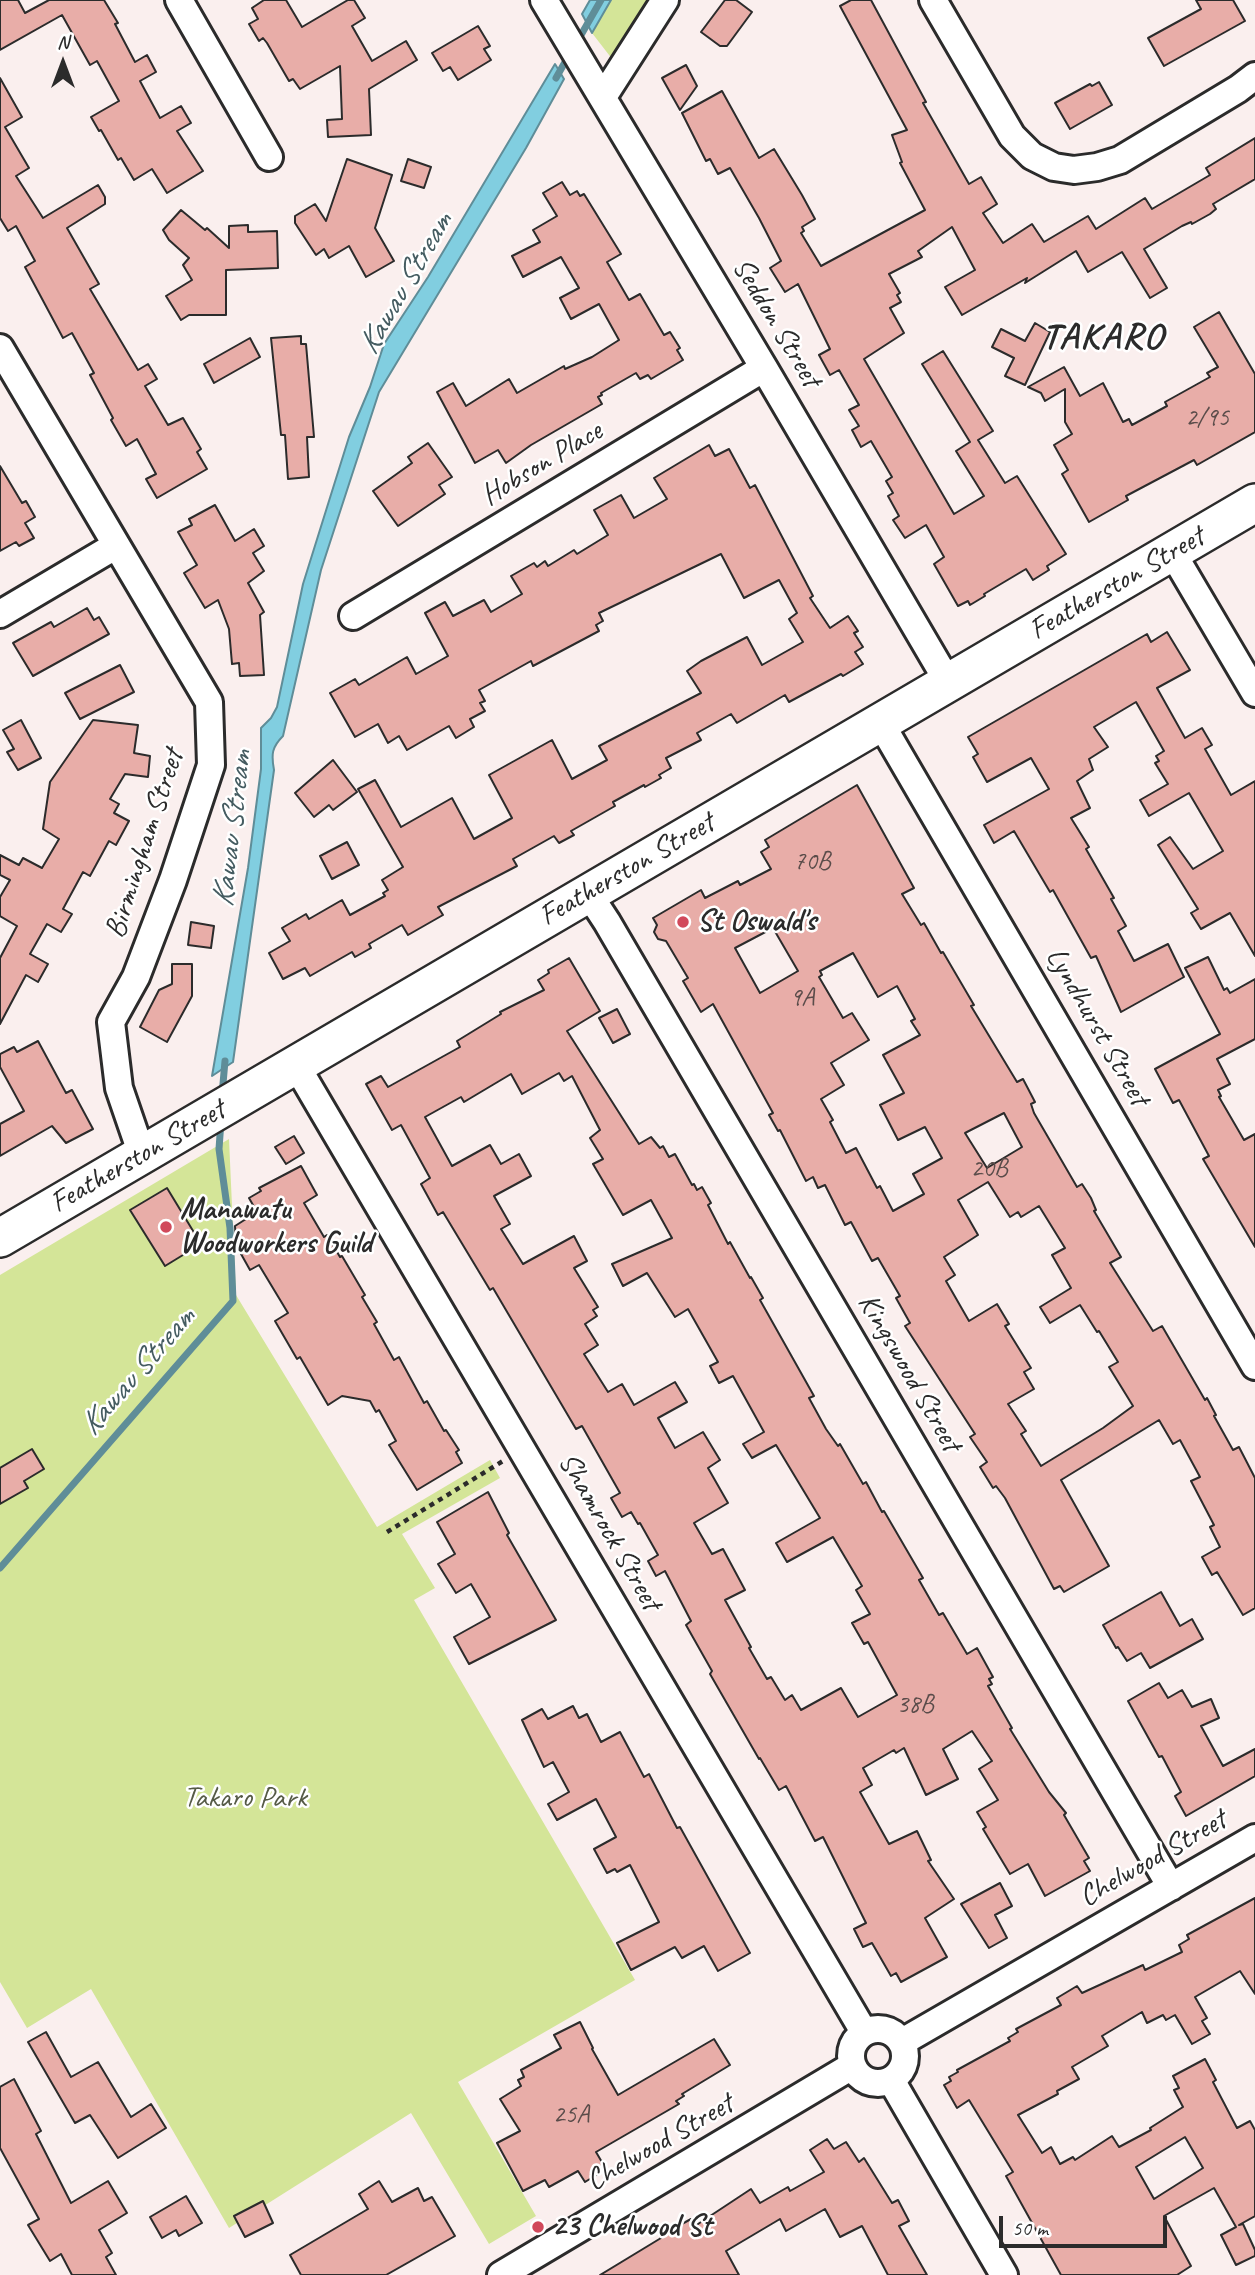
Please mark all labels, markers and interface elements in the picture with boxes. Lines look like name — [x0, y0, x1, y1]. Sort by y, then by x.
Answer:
north arrow — [28, 28, 98, 98]
text: N — [57, 30, 69, 54]
water label: Kawau Stream — [350, 207, 462, 361]
street label: Seddon Street — [723, 252, 829, 394]
district label: TAKARO — [1044, 316, 1162, 360]
house number: 2/95 — [1185, 402, 1229, 434]
street label: Hobson Place — [475, 414, 609, 514]
street label: Featherston Street — [1023, 519, 1211, 649]
street label: Birmingham Street — [98, 745, 192, 943]
water label: Kawau Stream — [204, 749, 262, 909]
street label: Featherston Street — [533, 805, 721, 935]
house number: 70B — [794, 846, 830, 878]
place label: St Oswald's — [697, 904, 816, 940]
marker: St Oswald's — [675, 914, 691, 930]
street label: Lyndhurst Street — [1037, 942, 1157, 1112]
house number: 9A — [790, 982, 814, 1014]
street label: Featherston Street — [44, 1092, 232, 1222]
house number: 20B — [971, 1153, 1007, 1185]
place label: Manawatu Woodworkers Guild — [180, 1192, 372, 1262]
marker: Manawatu Woodworkers Guild — [158, 1219, 174, 1235]
street label: Kingswood Street — [849, 1288, 969, 1458]
water label: Kawau Stream — [72, 1300, 204, 1444]
street label: Shamrock Street — [549, 1447, 669, 1617]
house number: 38B — [897, 1689, 933, 1721]
park label: Takaro Park — [183, 1780, 307, 1816]
street label: Chelwood Street — [1073, 1802, 1233, 1916]
street label: Chelwood Street — [580, 2086, 740, 2200]
house number: 25A — [553, 2099, 589, 2131]
scale bar — [1003, 2202, 1171, 2246]
place label: 23 Chelwood St — [552, 2209, 712, 2245]
text: 50 m — [1012, 2215, 1048, 2241]
marker: 23 Chelwood St — [530, 2219, 546, 2235]

